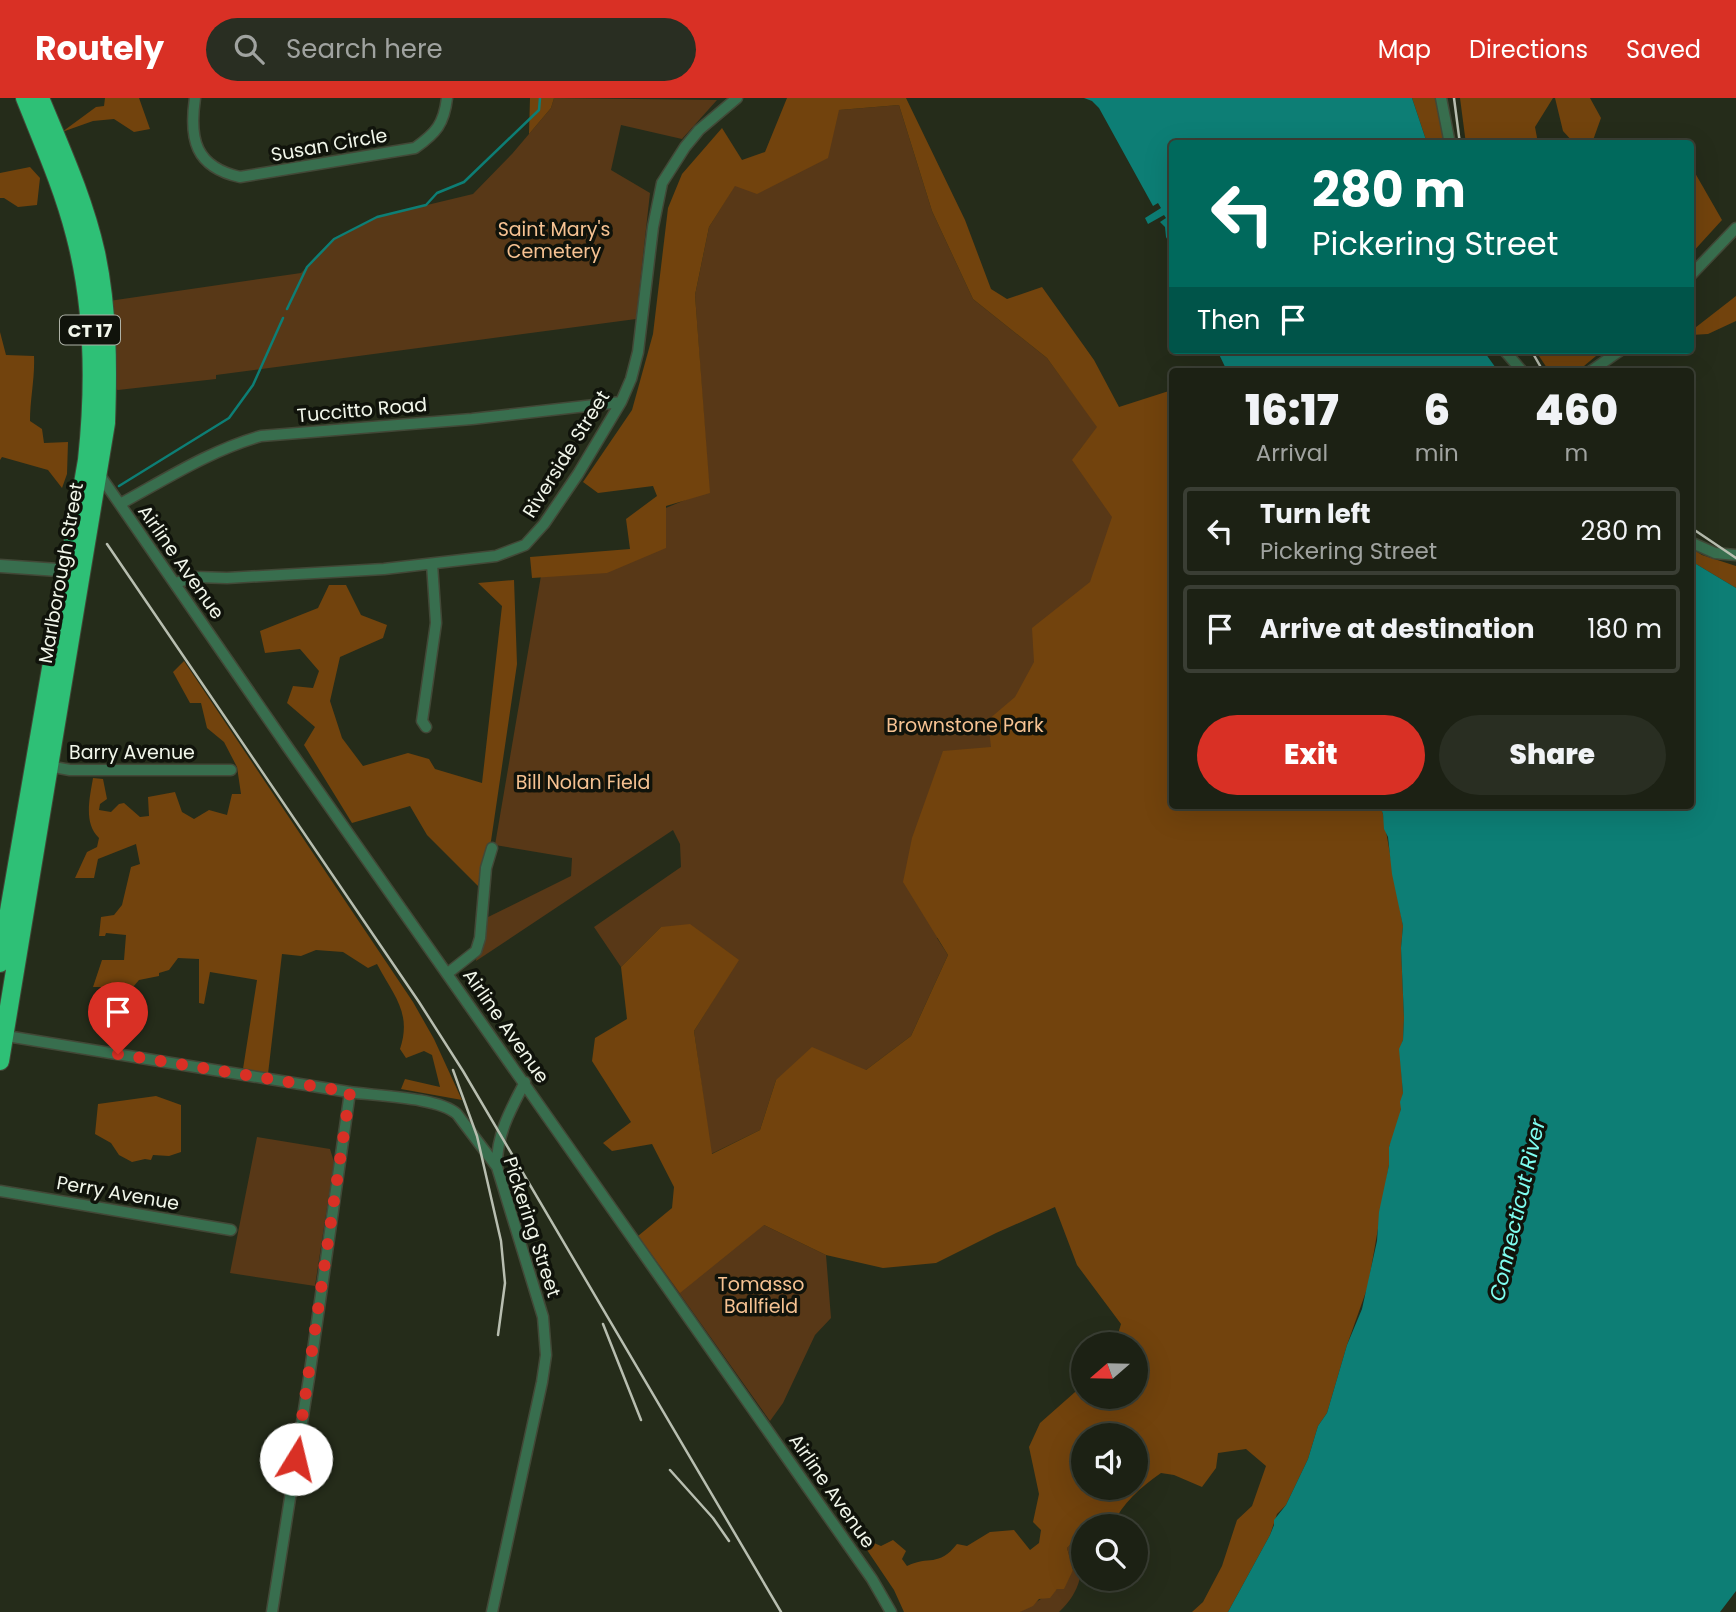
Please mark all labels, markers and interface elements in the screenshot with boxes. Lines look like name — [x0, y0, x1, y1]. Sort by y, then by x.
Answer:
search box — [206, 18, 696, 81]
text: Routely — [35, 25, 164, 72]
icon: search — [230, 30, 268, 68]
text: Search here — [286, 31, 443, 67]
text: Map — [1378, 33, 1431, 66]
text: Directions — [1469, 33, 1588, 66]
text: Saved — [1626, 33, 1701, 66]
street label: Susan Circle — [269, 121, 389, 169]
text: 280 m — [1312, 156, 1466, 224]
icon: left — [1197, 168, 1288, 259]
park label: Saint Mary's Cemetery — [498, 216, 610, 265]
text: Pickering Street — [1312, 221, 1558, 266]
icon: arrive — [1274, 301, 1312, 339]
text: Then — [1197, 302, 1260, 338]
road number: CT 17 — [60, 316, 120, 344]
text: 16:17 — [1245, 381, 1339, 440]
text: 6 — [1423, 381, 1450, 440]
text: 460 — [1535, 381, 1618, 440]
street label: Riverside Street — [516, 385, 616, 523]
street label: Tuccitto Road — [296, 391, 428, 429]
text: Arrival — [1256, 437, 1328, 469]
text: min — [1415, 437, 1459, 469]
text: m — [1565, 437, 1588, 469]
street label: Marlborough Street — [32, 480, 90, 666]
text: Turn left — [1260, 496, 1371, 532]
street label: Airline Avenue — [131, 499, 231, 625]
icon: left — [1201, 512, 1239, 550]
text: 280 m — [1581, 513, 1662, 549]
text: Pickering Street — [1260, 535, 1437, 567]
icon: arrive — [1201, 610, 1239, 648]
text: Arrive at destination — [1260, 611, 1535, 647]
text: 180 m — [1587, 611, 1662, 647]
park label: Brownstone Park — [886, 712, 1044, 739]
button: Exit — [1197, 715, 1425, 795]
button: Share — [1439, 715, 1666, 795]
street label: Barry Avenue — [69, 739, 195, 766]
park label: Bill Nolan Field — [516, 769, 650, 796]
street label: Airline Avenue — [456, 963, 556, 1089]
pin — [88, 982, 148, 1054]
icon: arrive — [99, 993, 137, 1031]
water label: Connecticut River — [1482, 1115, 1552, 1304]
street label: Pickering Street — [497, 1153, 567, 1301]
street label: Perry Avenue — [55, 1169, 181, 1217]
park label: Tomasso Ballfield — [718, 1271, 804, 1320]
north arrow — [1071, 1332, 1148, 1409]
map controls — [1071, 1332, 1148, 1591]
position arrow — [259, 1422, 333, 1496]
button: sound — [1071, 1423, 1148, 1500]
street label: Airline Avenue — [782, 1428, 882, 1554]
button: search — [1071, 1514, 1148, 1591]

